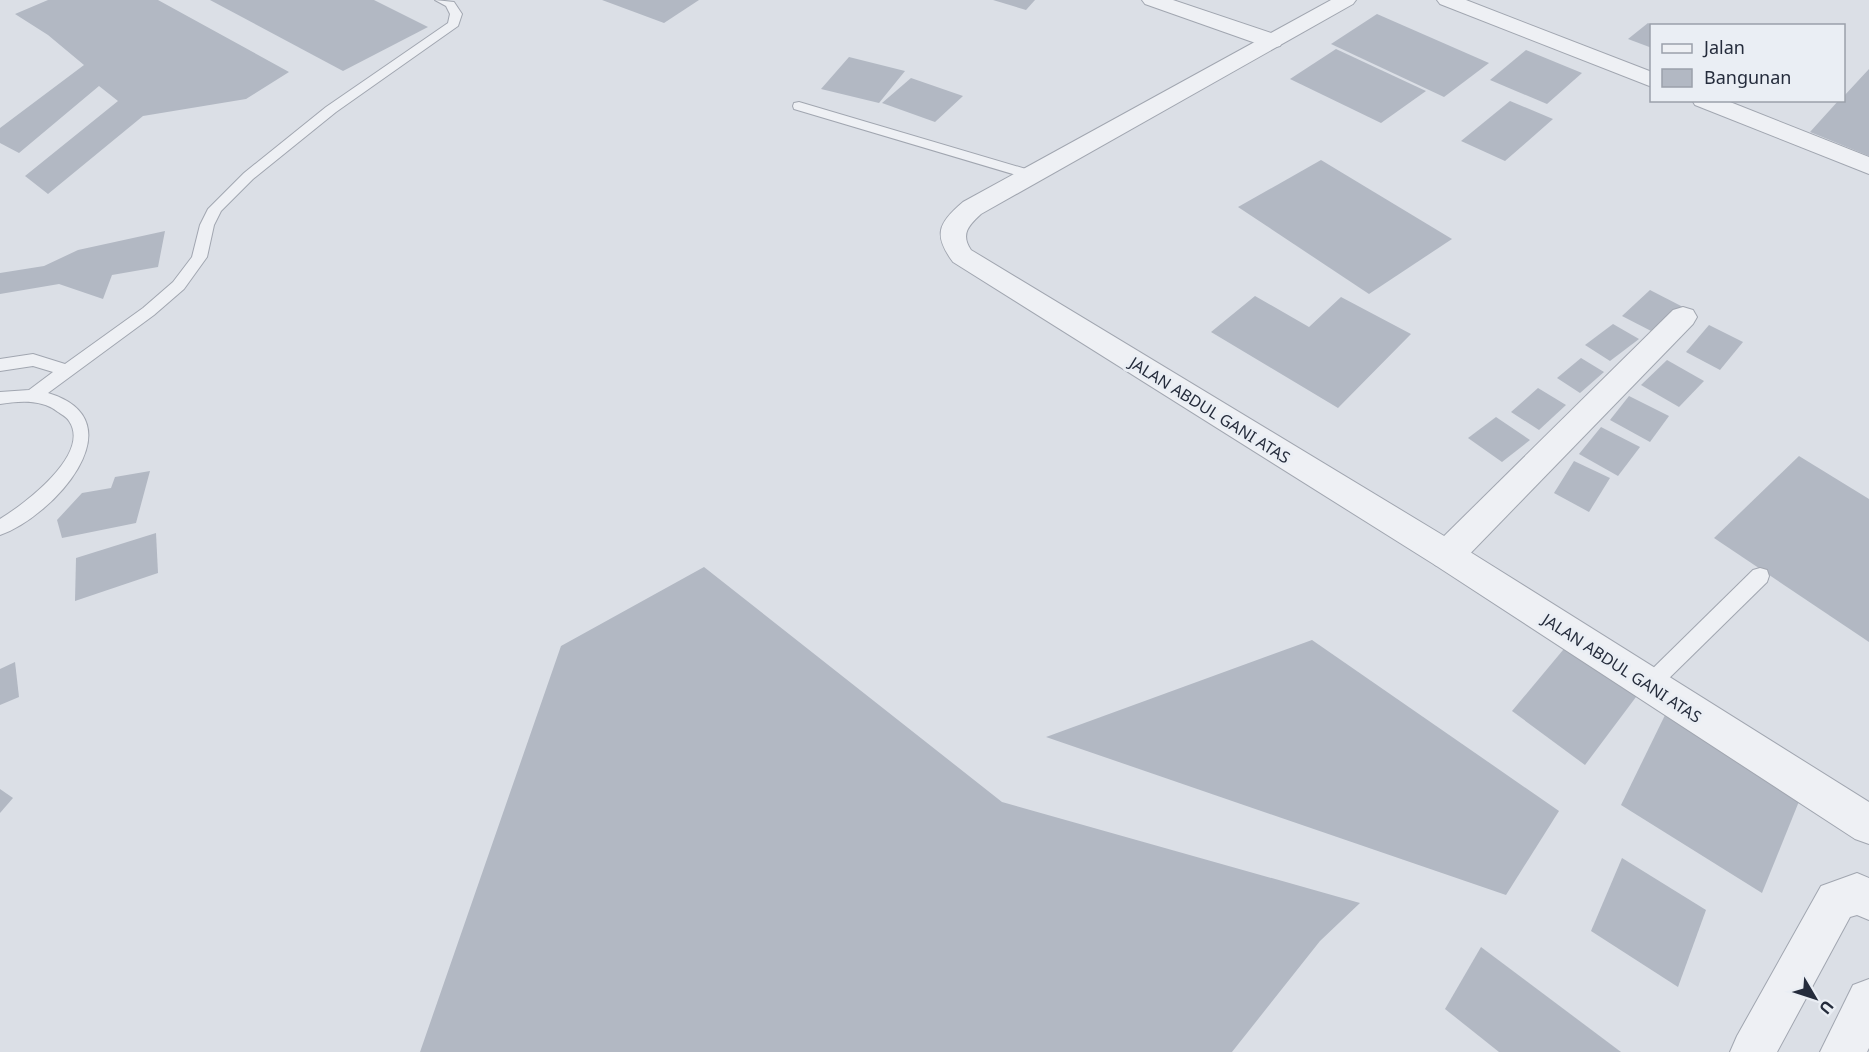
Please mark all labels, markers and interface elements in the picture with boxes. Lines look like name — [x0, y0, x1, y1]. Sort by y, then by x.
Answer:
legend — [1650, 24, 1845, 102]
text: Jalan — [1702, 35, 1745, 59]
text: Bangunan — [1704, 65, 1791, 89]
street label: JALAN ABDUL GANI ATAS — [1124, 350, 1295, 469]
street label: JALAN ABDUL GANI ATAS — [1537, 607, 1706, 728]
north arrow — [1785, 968, 1845, 1028]
text: U — [1814, 996, 1839, 1019]

